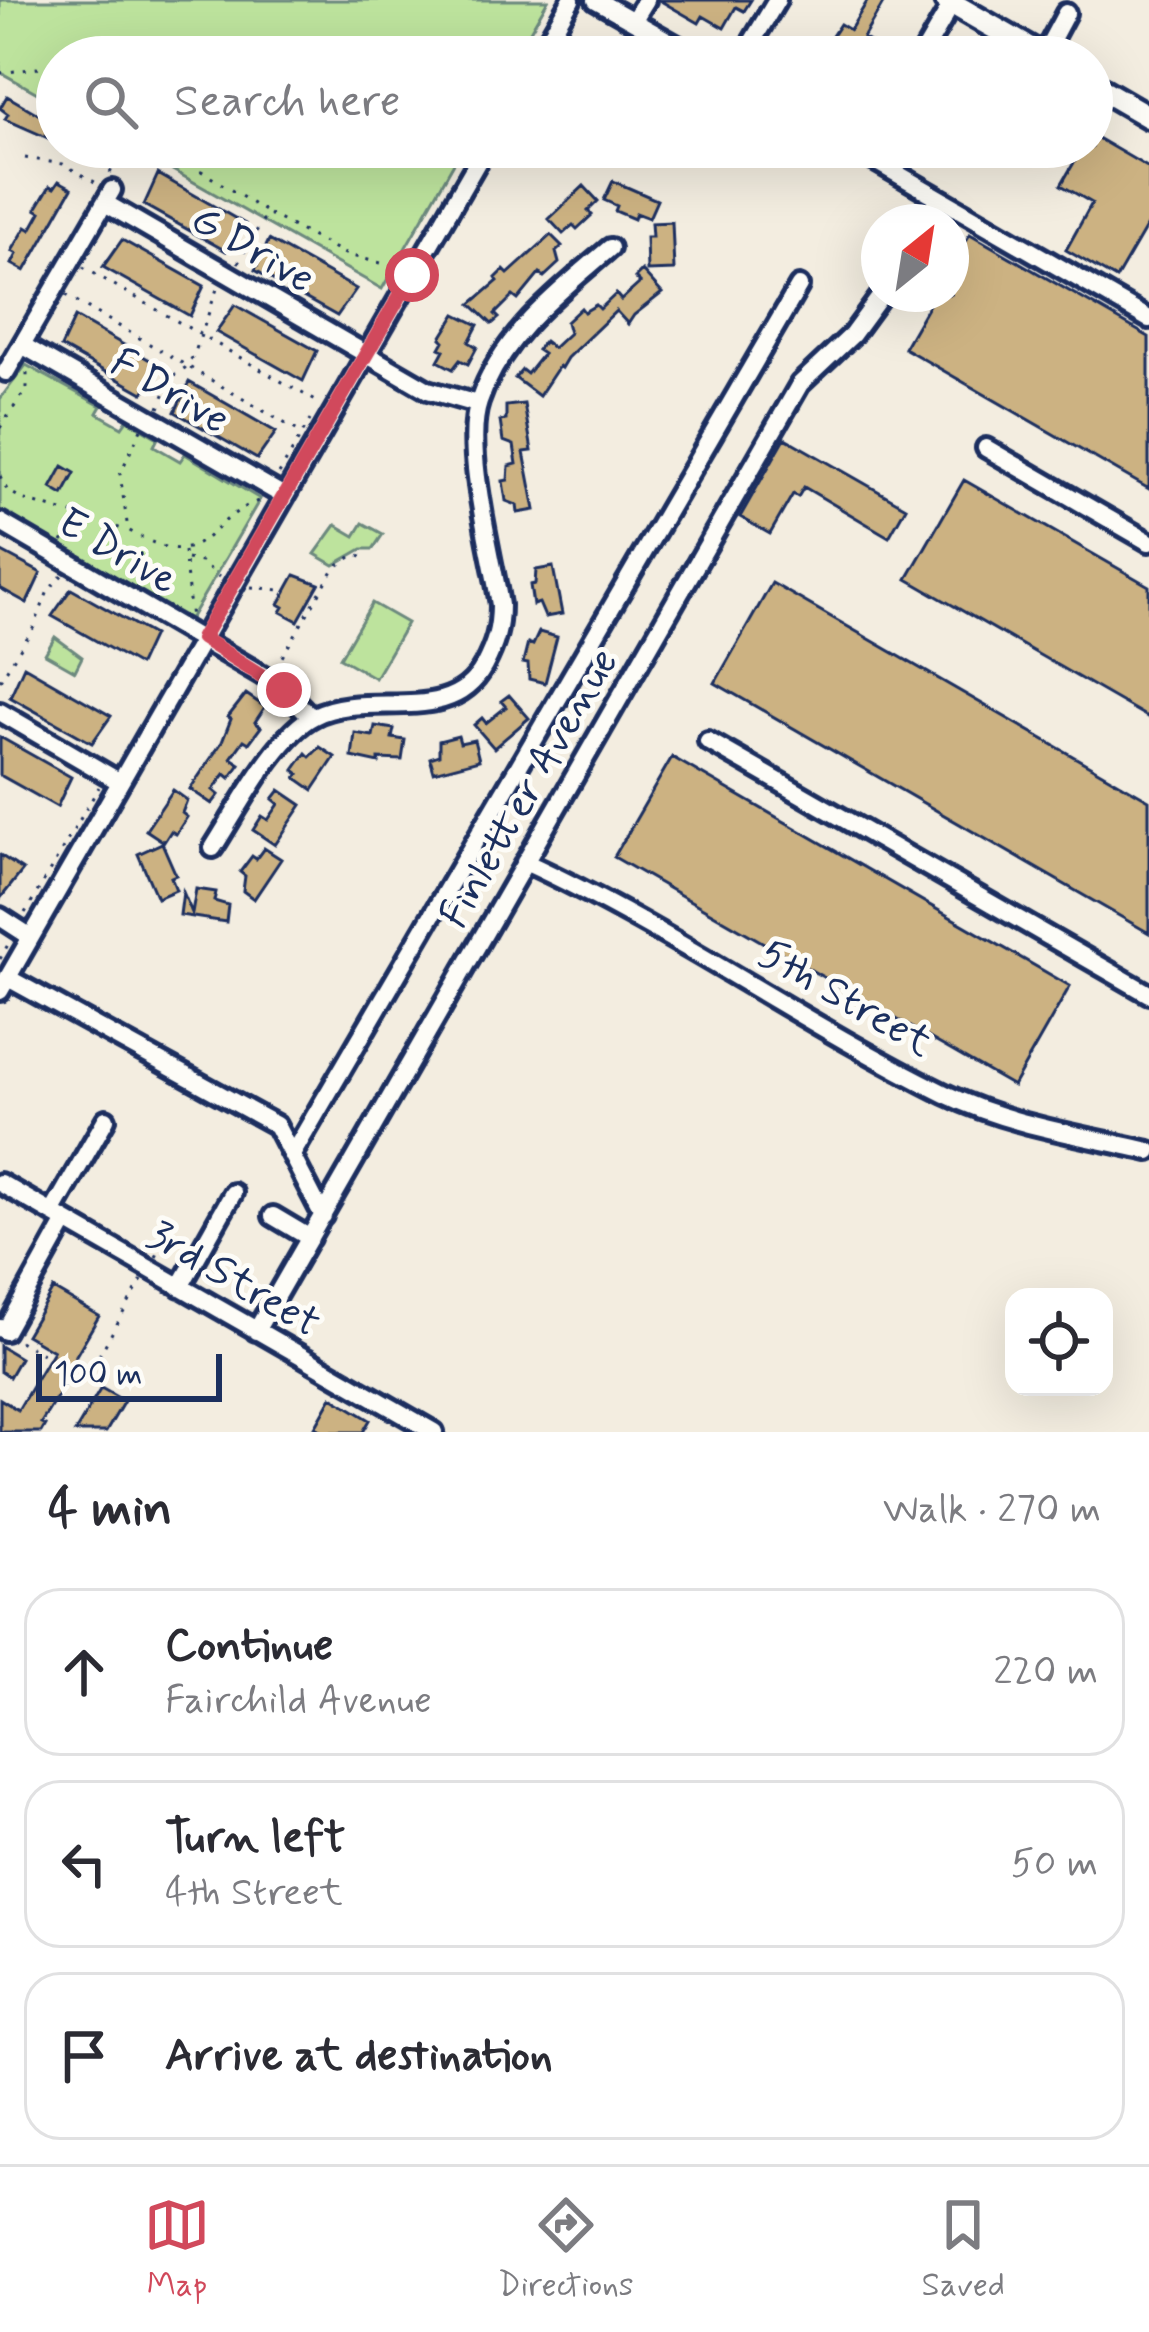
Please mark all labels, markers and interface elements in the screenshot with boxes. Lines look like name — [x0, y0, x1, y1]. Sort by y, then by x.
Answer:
search box — [36, 36, 1113, 168]
icon: search — [78, 69, 144, 135]
text: Search here — [174, 73, 401, 132]
street label: G Drive — [181, 193, 324, 307]
north arrow — [861, 204, 969, 312]
route start — [385, 248, 439, 302]
street label: F Drive — [100, 336, 239, 448]
street label: E Drive — [47, 496, 187, 608]
street label: Finletter Avenue — [428, 639, 632, 938]
route end — [257, 663, 311, 717]
street label: 5th Street — [748, 927, 942, 1071]
street label: 3rd Street — [137, 1209, 330, 1352]
map controls — [1005, 1288, 1113, 1396]
button: locate — [1005, 1288, 1113, 1396]
scale bar — [36, 1348, 222, 1401]
text: 100 m — [54, 1353, 143, 1397]
text: 4 min — [48, 1477, 172, 1543]
text: Walk · 270 m — [883, 1485, 1101, 1536]
text: Continue — [165, 1617, 333, 1676]
icon: ahead — [51, 1639, 117, 1705]
text: 220 m — [993, 1647, 1098, 1698]
text: Fairchild Avenue — [165, 1676, 432, 1727]
text: Turn left — [165, 1809, 345, 1868]
icon: left — [51, 1831, 117, 1897]
text: 50 m — [1011, 1839, 1098, 1890]
text: 4th Street — [165, 1868, 343, 1919]
icon: arrive — [51, 2023, 117, 2089]
text: Arrive at destination — [165, 2027, 553, 2086]
tab: Map — [144, 2192, 210, 2308]
tab: Directions — [498, 2192, 634, 2308]
tab: Saved — [922, 2192, 1005, 2308]

